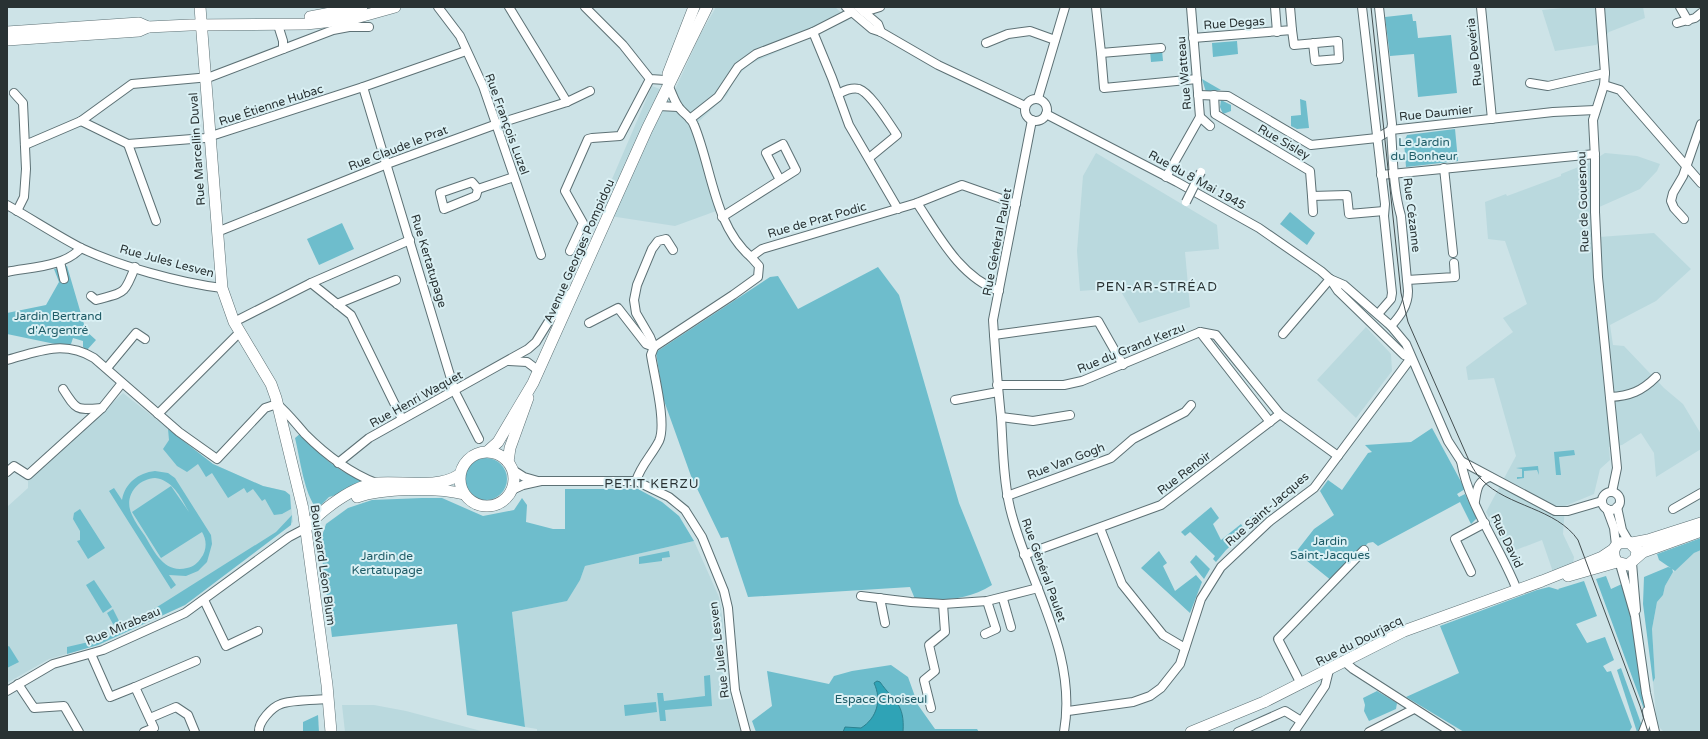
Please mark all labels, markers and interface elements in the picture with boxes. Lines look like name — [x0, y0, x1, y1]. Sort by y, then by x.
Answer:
street label: Rue Degas — [1203, 14, 1265, 32]
street label: Rue Devéria — [1463, 17, 1485, 87]
street label: Rue Watteau — [1174, 36, 1194, 110]
street label: Rue François Luzel — [482, 71, 532, 177]
street label: Rue Étienne Hubac — [217, 81, 325, 129]
street label: Rue Marcellin Duval — [186, 92, 208, 206]
street label: Rue Daumier — [1398, 102, 1474, 124]
street label: Rue Sisley — [1255, 121, 1313, 163]
street label: Rue Claude le Prat — [346, 122, 450, 173]
park label: Le Jardin du Bonheur — [1391, 135, 1458, 163]
street label: Rue du 8 Mai 1945 — [1146, 147, 1248, 213]
street label: Rue de Gouesnou — [1574, 151, 1592, 253]
street label: Avenue Georges Pompidou — [541, 177, 617, 325]
street label: Rue Cézanne — [1400, 177, 1424, 253]
street label: Rue Général Paulet — [980, 187, 1014, 297]
street label: Rue de Prat Podic — [766, 199, 868, 241]
street label: Rue Kertatupage — [408, 213, 450, 310]
street label: Rue Jules Lesven — [118, 242, 216, 280]
district label: PEN-AR-STRÉAD — [1096, 279, 1218, 295]
park label: Jardin Bertrand d'Argentré — [14, 309, 102, 337]
street label: Rue du Grand Kerzu — [1075, 320, 1187, 376]
street label: Rue Henri Waquet — [367, 367, 465, 430]
street label: Rue Van Gogh — [1025, 440, 1107, 482]
street label: Rue Renoir — [1155, 448, 1214, 498]
street label: Rue Saint-Jacques — [1223, 469, 1312, 549]
district label: PETIT KERZU — [604, 476, 700, 492]
street label: Boulevard Léon Blum — [308, 504, 338, 626]
street label: Rue David — [1488, 512, 1526, 570]
street label: Rue Général Paulet — [1019, 516, 1069, 624]
park label: Jardin Saint-Jacques — [1290, 534, 1370, 562]
park label: Jardin de Kertatupage — [351, 549, 423, 577]
street label: Rue Jules Lesven — [706, 601, 732, 699]
street label: Rue Mirabeau — [83, 604, 163, 648]
street label: Rue du Dourjacq — [1313, 613, 1405, 669]
park label: Espace Choiseul — [835, 692, 927, 706]

